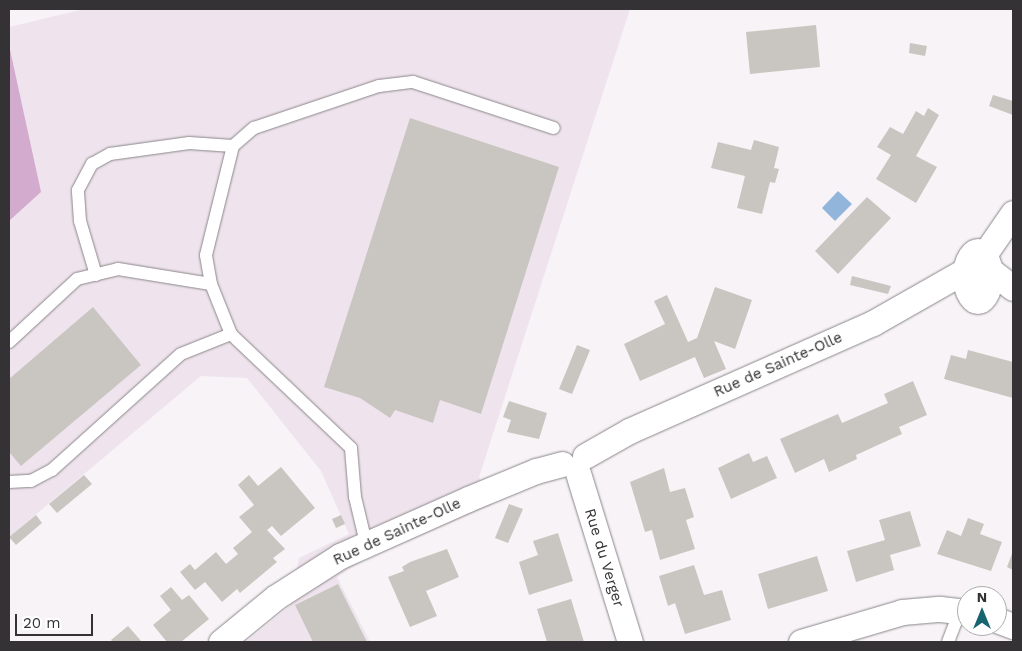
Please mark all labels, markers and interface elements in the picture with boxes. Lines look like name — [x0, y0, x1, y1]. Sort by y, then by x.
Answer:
street label: Rue de Sainte-Olle — [711, 329, 845, 401]
street label: Rue de Sainte-Olle — [330, 495, 464, 569]
street label: Rue du Verger — [580, 506, 628, 610]
north arrow — [957, 586, 1007, 636]
text: N — [977, 589, 987, 605]
scale bar — [18, 604, 95, 636]
text: 20 m — [23, 614, 61, 632]

